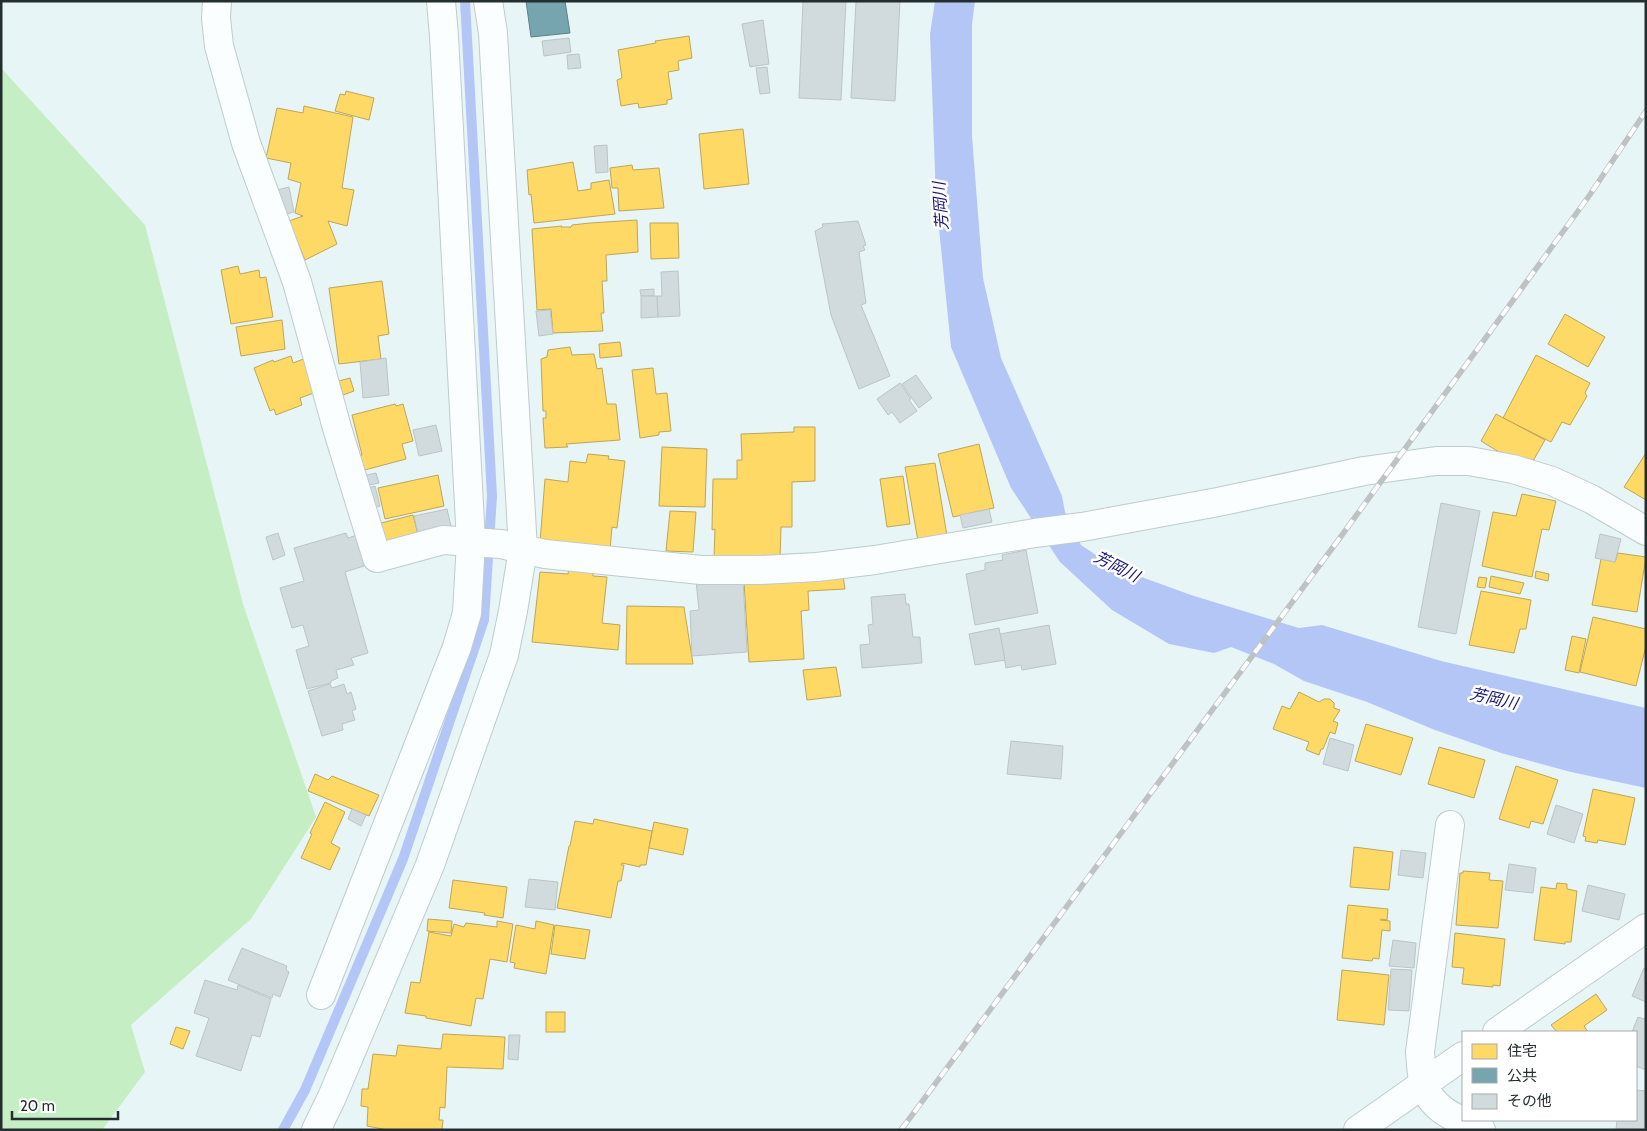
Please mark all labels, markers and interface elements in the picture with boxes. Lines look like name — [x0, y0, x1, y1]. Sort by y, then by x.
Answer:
water label: 芳岡川 — [929, 179, 952, 231]
water label: 芳岡川 — [1091, 547, 1144, 587]
water label: 芳岡川 — [1468, 684, 1521, 714]
legend — [1462, 1031, 1637, 1121]
text: 住宅 — [1507, 1042, 1537, 1060]
text: 公共 — [1507, 1067, 1537, 1085]
scale bar — [12, 1088, 119, 1120]
text: その他 — [1507, 1092, 1552, 1110]
text: 20 m — [20, 1097, 55, 1115]

